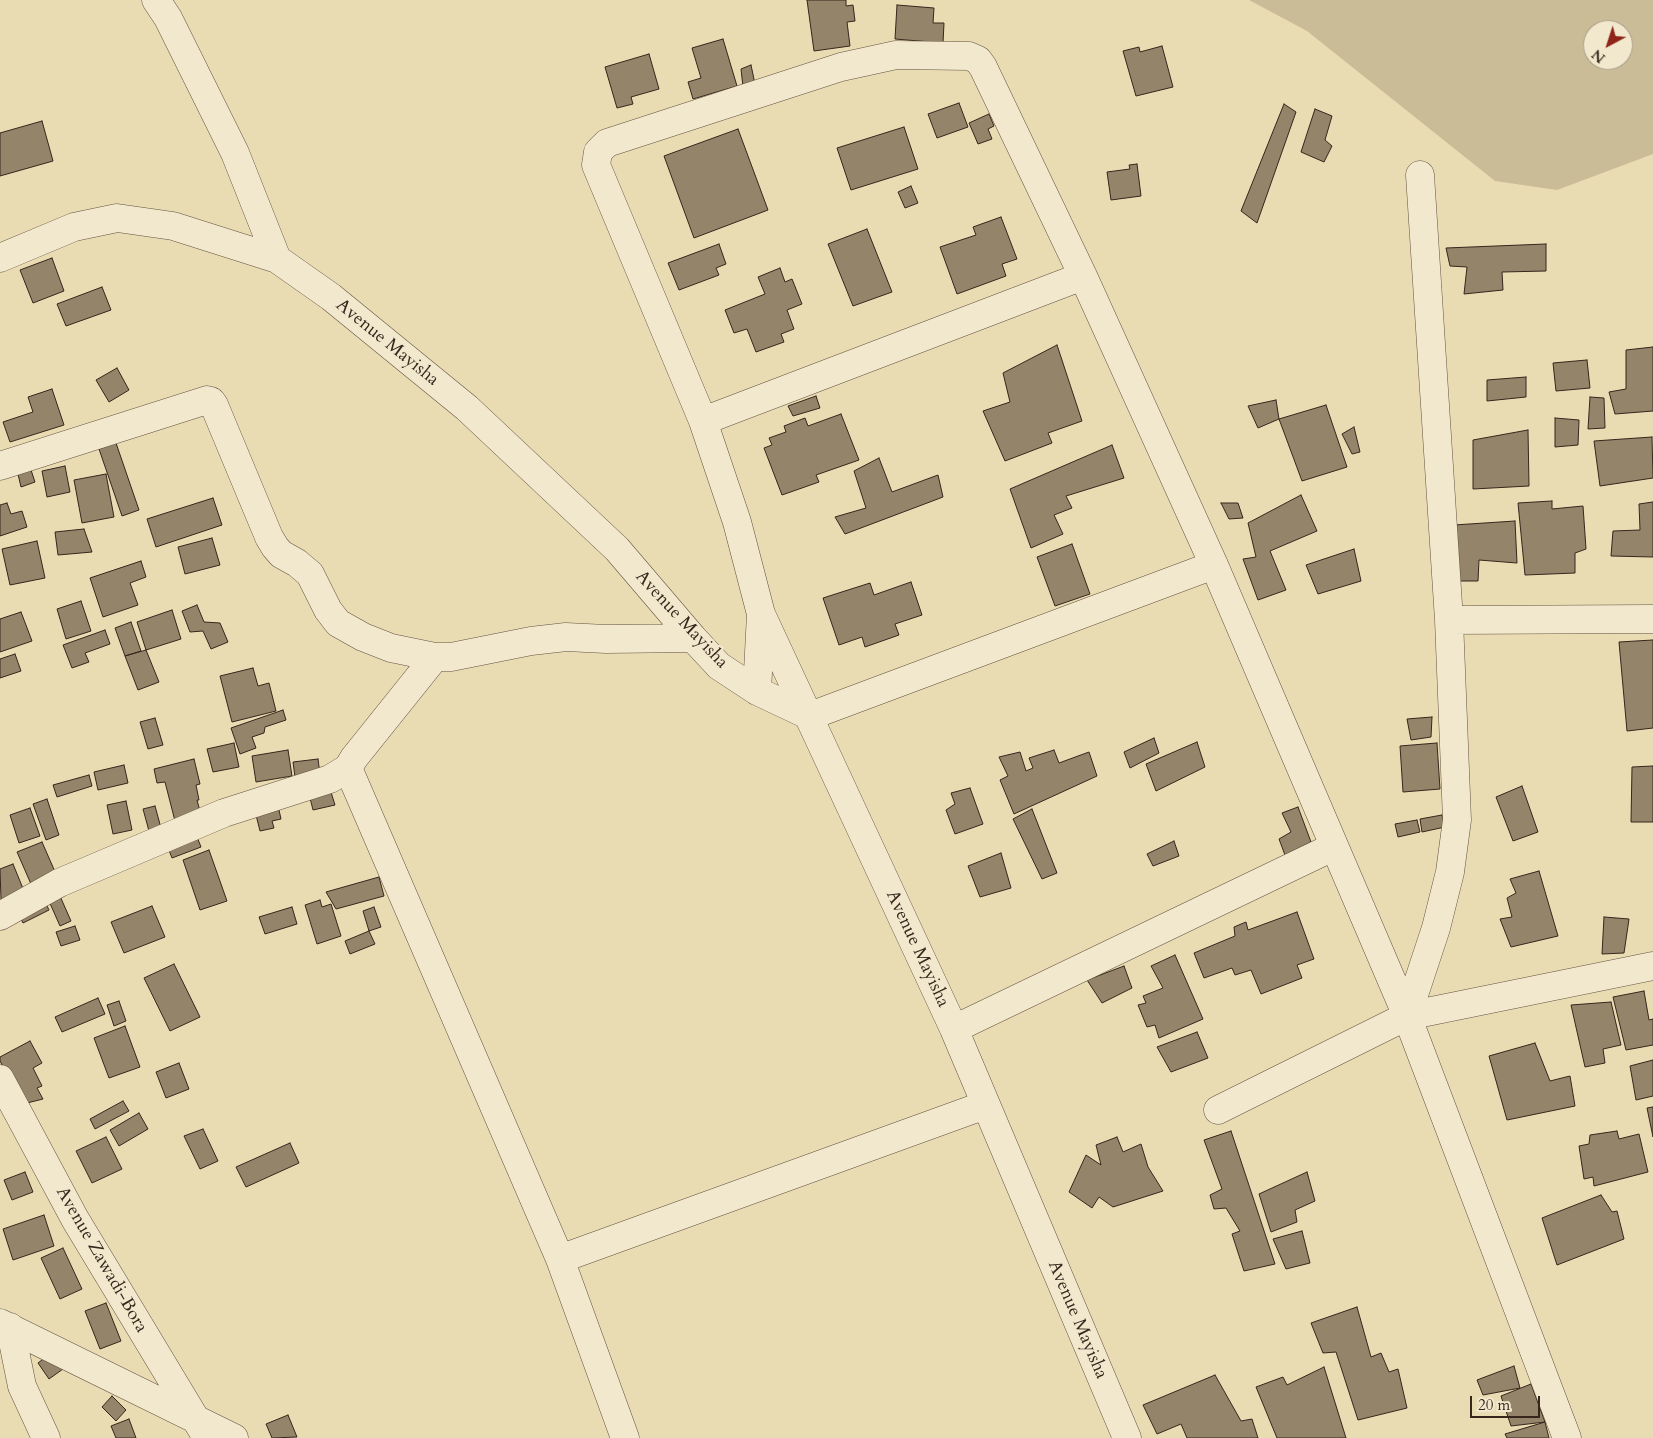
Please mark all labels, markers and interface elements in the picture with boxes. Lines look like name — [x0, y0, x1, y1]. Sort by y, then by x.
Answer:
north arrow — [1583, 20, 1633, 70]
text: N — [1588, 45, 1609, 67]
street label: Avenue Mayisha — [331, 295, 443, 391]
street label: Avenue Mayisha — [630, 566, 732, 674]
street label: Avenue Mayisha — [881, 887, 953, 1011]
street label: Avenue Zawadi-Bora — [50, 1183, 152, 1337]
street label: Avenue Mayisha — [1042, 1258, 1112, 1382]
scale bar — [1473, 1386, 1543, 1418]
text: 20 m — [1478, 1395, 1510, 1415]

